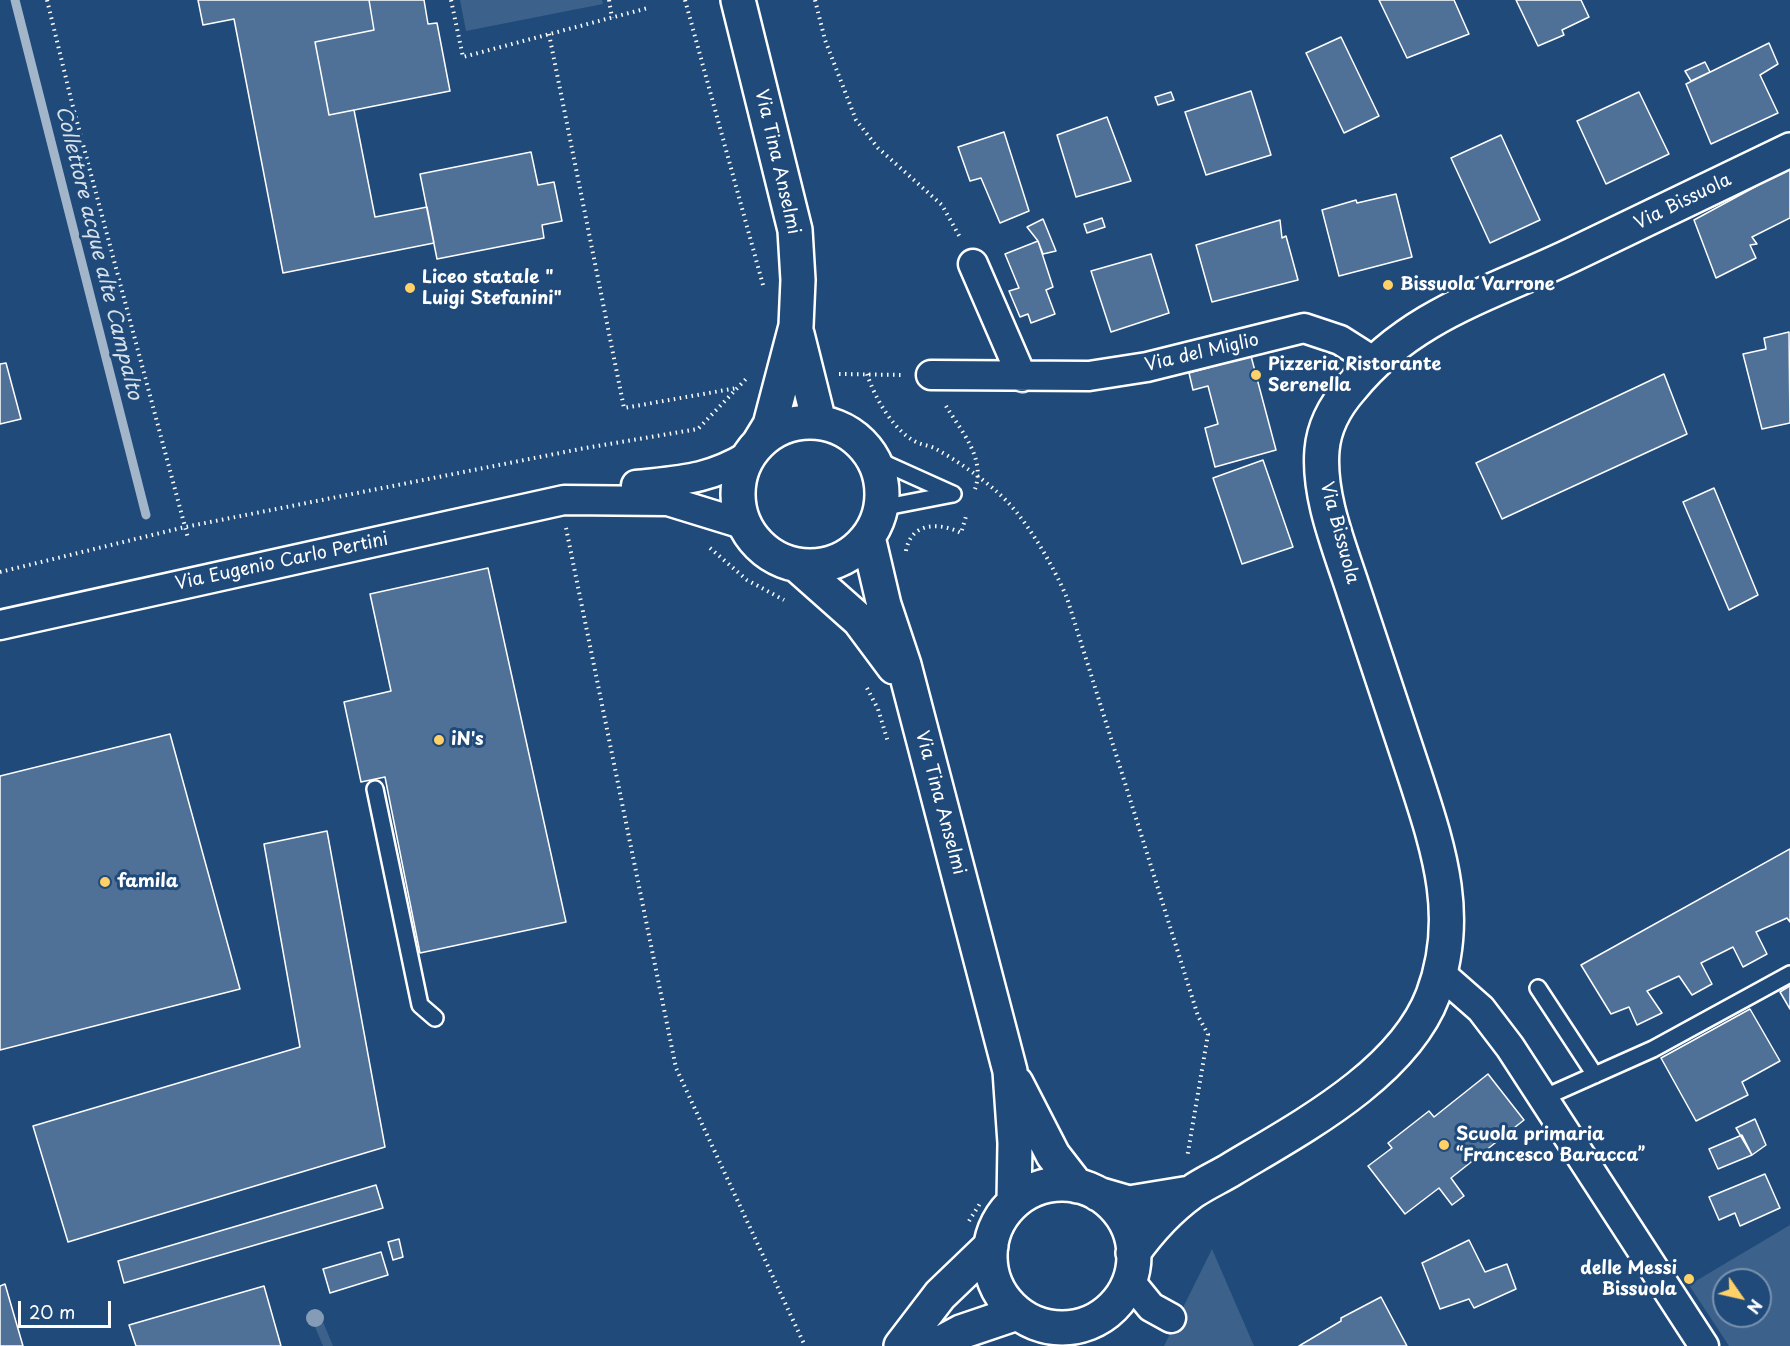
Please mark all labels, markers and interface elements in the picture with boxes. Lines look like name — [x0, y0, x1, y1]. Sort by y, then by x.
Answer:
street label: Via Tina Anselmi — [750, 88, 804, 236]
water label: Collettore acque alte Campalto — [50, 104, 146, 402]
street label: Via Bissuola — [1631, 169, 1735, 235]
place label: Liceo statale " Luigi Stefanini" — [422, 267, 562, 310]
place label: Bissuola Varrone — [1400, 274, 1555, 296]
marker: Bissuola Varrone — [1381, 278, 1395, 292]
marker: Liceo statale " Luigi Stefanini" — [403, 281, 417, 295]
street label: Via del Miglio — [1143, 329, 1261, 377]
place label: Pizzeria Ristorante Serenella — [1268, 354, 1441, 397]
marker: Pizzeria Ristorante Serenella — [1249, 368, 1263, 382]
street label: Via Bissuola — [1315, 480, 1363, 586]
street label: Via Eugenio Carlo Pertini — [174, 529, 390, 595]
place label: iN's — [451, 729, 484, 751]
street label: Via Tina Anselmi — [910, 729, 970, 877]
marker: iN's — [432, 733, 446, 747]
place label: famila — [117, 871, 178, 893]
marker: famila — [98, 875, 112, 889]
place label: Scuola primaria “Francesco Baracca” — [1456, 1124, 1645, 1166]
marker: Scuola primaria “Francesco Baracca” — [1437, 1138, 1451, 1152]
place label: delle Messi Bissuola — [1580, 1258, 1677, 1300]
north arrow — [1712, 1268, 1772, 1328]
marker: delle Messi Bissuola — [1682, 1272, 1696, 1286]
scale bar — [21, 1289, 114, 1327]
text: N — [1742, 1295, 1769, 1319]
text: 20 m — [29, 1298, 75, 1325]

